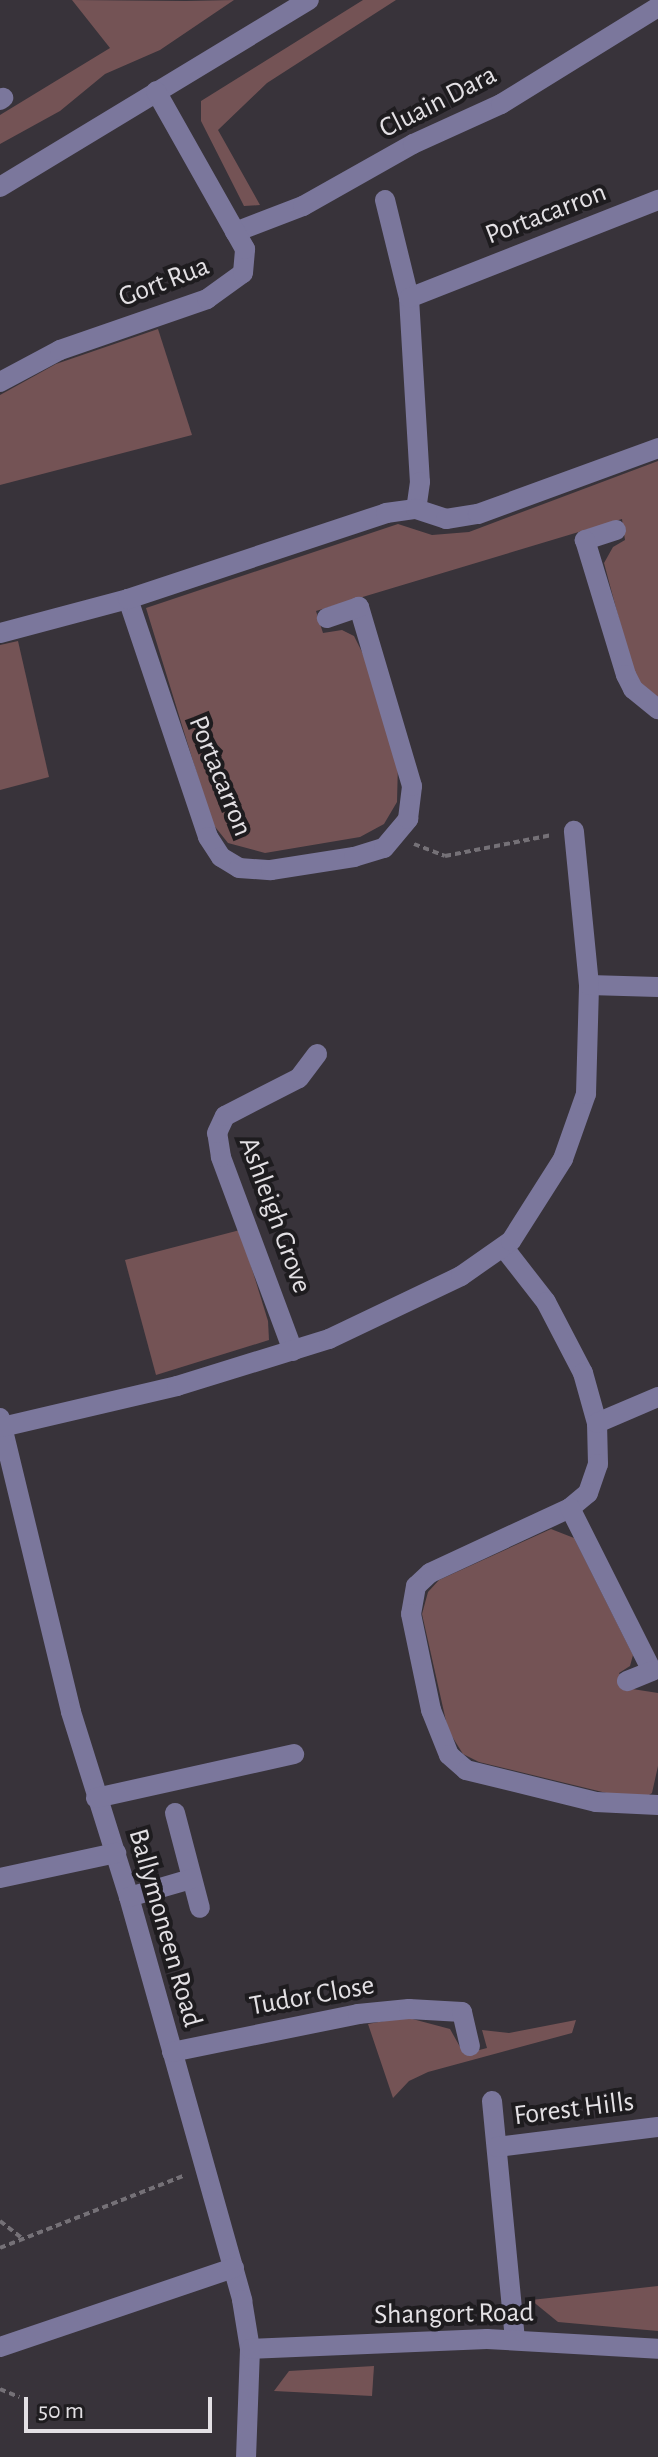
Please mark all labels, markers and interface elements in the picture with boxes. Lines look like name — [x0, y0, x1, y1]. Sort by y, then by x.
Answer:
street label: Cluain Dara — [374, 58, 502, 146]
street label: Portacarron — [481, 176, 611, 252]
street label: Gort Rua — [114, 249, 214, 315]
street label: Portacarron — [181, 711, 259, 841]
street label: Ashleigh Grove — [231, 1132, 319, 1298]
street label: Ballymoneen Road — [121, 1825, 209, 2031]
street label: Tudor Close — [247, 1969, 377, 2023]
street label: Forest Hills — [512, 2085, 636, 2133]
street label: Shangort Road — [374, 2296, 534, 2332]
scale bar — [28, 2381, 216, 2431]
text: 50 m — [38, 2399, 84, 2423]

